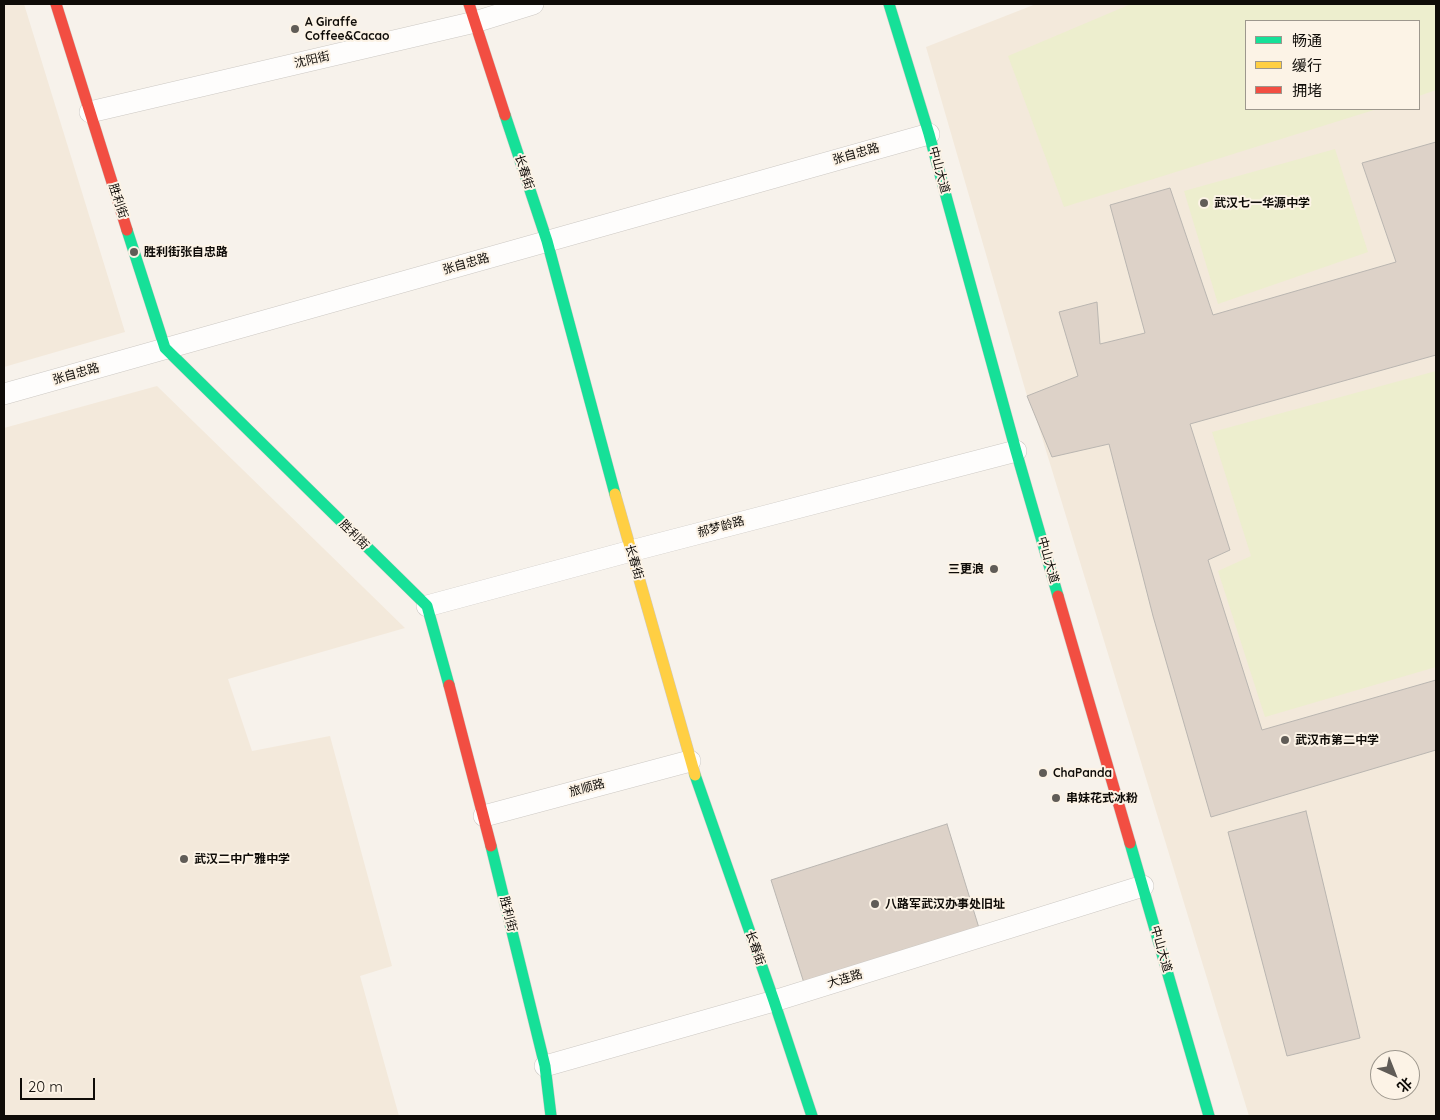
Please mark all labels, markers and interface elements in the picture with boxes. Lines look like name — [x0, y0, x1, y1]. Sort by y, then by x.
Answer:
place label: A Giraffe Coffee&Cacao — [305, 15, 389, 43]
legend — [1245, 20, 1420, 110]
marker: A Giraffe Coffee&Cacao — [289, 23, 301, 35]
text: 畅通 — [1292, 31, 1322, 50]
street label: 沈阳街 — [293, 49, 331, 71]
text: 缓行 — [1292, 56, 1322, 75]
text: 拥堵 — [1292, 81, 1322, 100]
street label: 张自忠路 — [831, 140, 881, 168]
street label: 中山大道 — [926, 145, 952, 195]
street label: 长春街 — [512, 153, 536, 191]
street label: 胜利街 — [106, 182, 130, 220]
place label: 武汉七一华源中学 — [1214, 196, 1310, 210]
marker: 武汉七一华源中学 — [1198, 197, 1210, 209]
place label: 胜利街张自忠路 — [144, 245, 228, 259]
marker: 胜利街张自忠路 — [128, 246, 140, 258]
street label: 张自忠路 — [441, 250, 491, 278]
street label: 张自忠路 — [51, 360, 101, 388]
street label: 郝梦龄路 — [696, 514, 746, 540]
street label: 胜利街 — [336, 517, 372, 553]
street label: 中山大道 — [1034, 535, 1062, 585]
street label: 长春街 — [622, 543, 646, 581]
place label: 三更浪 — [948, 562, 984, 576]
marker: 三更浪 — [988, 563, 1000, 575]
place label: 武汉市第二中学 — [1295, 733, 1379, 747]
marker: 武汉市第二中学 — [1279, 734, 1291, 746]
place label: ChaPanda — [1053, 766, 1112, 780]
marker: ChaPanda — [1037, 767, 1049, 779]
street label: 旅顺路 — [568, 776, 606, 800]
place label: 串妹花式冰粉 — [1066, 791, 1138, 805]
marker: 串妹花式冰粉 — [1050, 792, 1062, 804]
place label: 武汉二中广雅中学 — [194, 852, 290, 866]
marker: 武汉二中广雅中学 — [178, 853, 190, 865]
street label: 胜利街 — [497, 895, 519, 933]
place label: 八路军武汉办事处旧址 — [885, 897, 1005, 911]
marker: 八路军武汉办事处旧址 — [869, 898, 881, 910]
street label: 中山大道 — [1147, 924, 1175, 974]
street label: 长春街 — [742, 929, 768, 967]
street label: 大连路 — [826, 967, 864, 991]
north arrow — [1370, 1050, 1420, 1100]
scale bar — [22, 1068, 98, 1100]
text: 北 — [1393, 1074, 1416, 1096]
text: 20 m — [28, 1077, 63, 1096]

